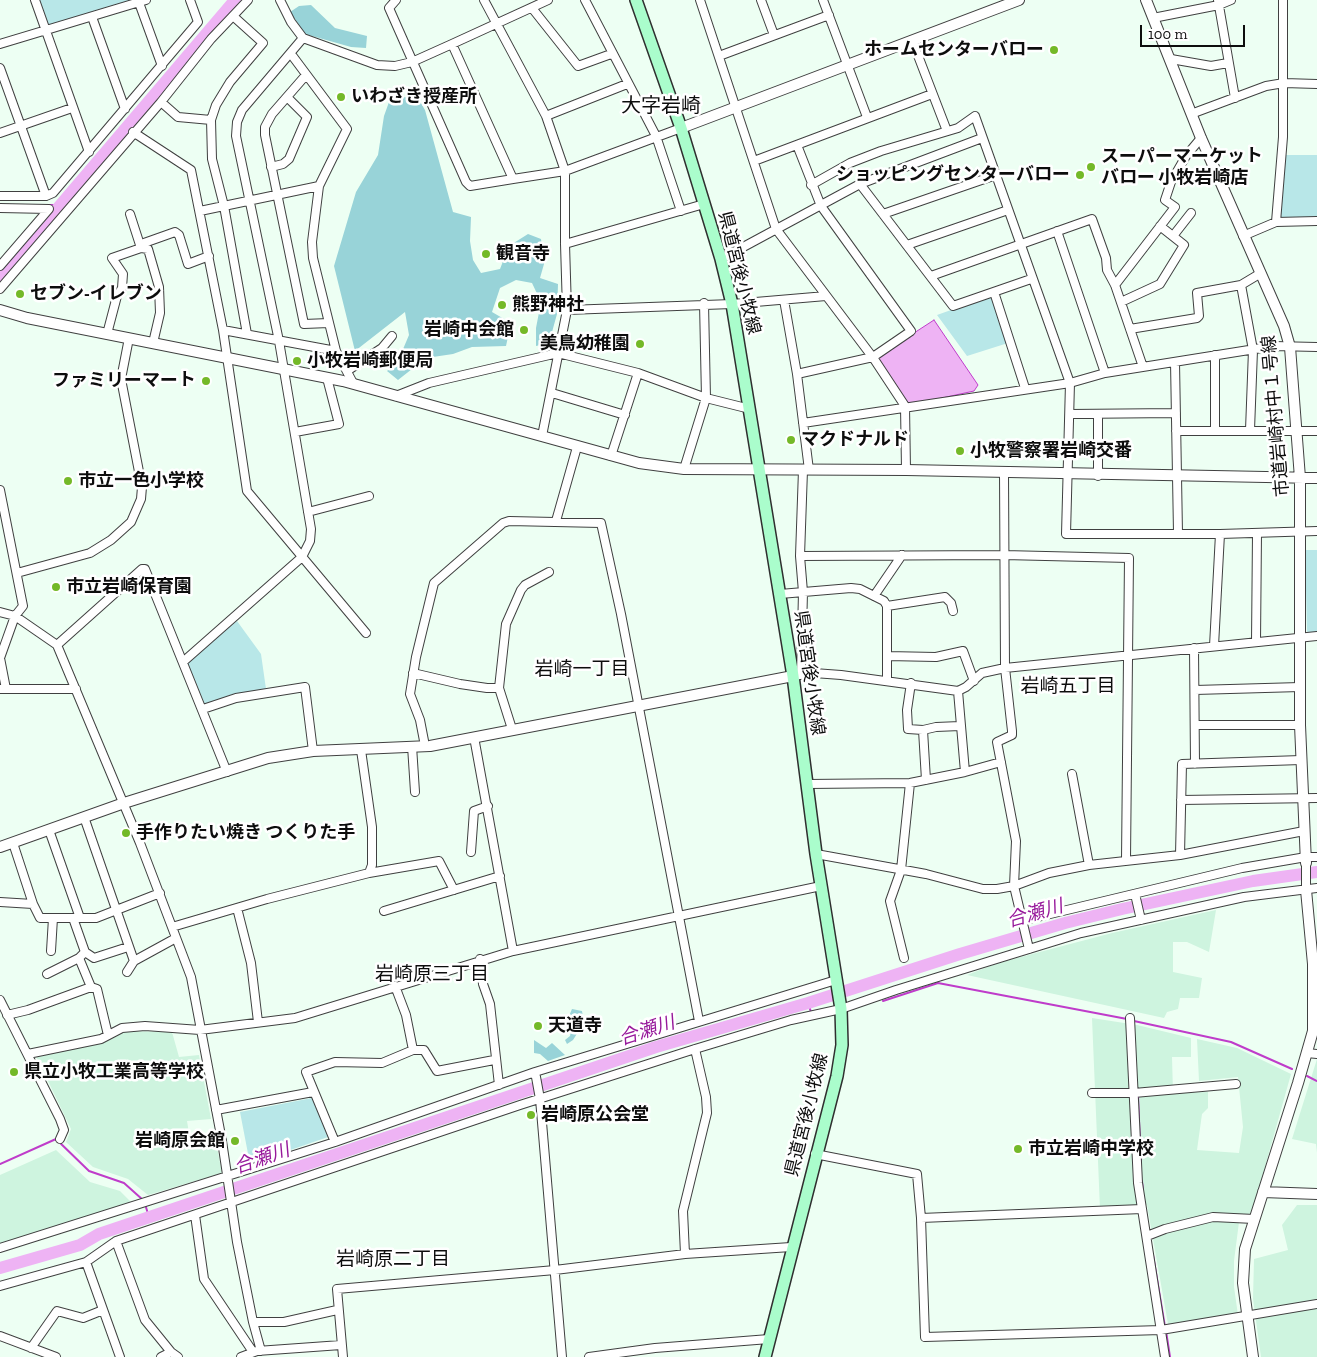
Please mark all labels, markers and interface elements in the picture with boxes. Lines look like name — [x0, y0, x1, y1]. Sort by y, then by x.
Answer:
scale bar — [1142, 15, 1247, 47]
text: 100 m — [1148, 25, 1187, 43]
place label: ホームセンターバロー — [864, 39, 1044, 61]
marker: ホームセンターバロー — [1048, 44, 1060, 56]
place label: いわざき授産所 — [351, 86, 477, 108]
marker: いわざき授産所 — [335, 91, 347, 103]
district label: 大字岩崎 — [621, 94, 701, 118]
place label: スーパーマーケット バロー 小牧岩崎店 — [1101, 146, 1263, 188]
marker: スーパーマーケット バロー 小牧岩崎店 — [1085, 161, 1097, 173]
place label: ショッピングセンターバロー — [836, 164, 1070, 186]
marker: ショッピングセンターバロー — [1074, 169, 1086, 181]
street label: 県道宮後小牧線 — [713, 209, 765, 337]
place label: 観音寺 — [496, 243, 550, 265]
marker: 観音寺 — [480, 248, 492, 260]
place label: セブン-イレブン — [30, 283, 162, 305]
marker: セブン-イレブン — [14, 288, 26, 300]
place label: 熊野神社 — [512, 294, 584, 316]
marker: 熊野神社 — [496, 299, 508, 311]
place label: 岩崎中会館 — [424, 319, 514, 341]
marker: 岩崎中会館 — [518, 324, 530, 336]
place label: 美鳥幼稚園 — [540, 333, 630, 355]
street label: 市道岩崎村中１号線 — [1258, 334, 1294, 498]
marker: 美鳥幼稚園 — [634, 338, 646, 350]
place label: 小牧岩崎郵便局 — [307, 350, 433, 372]
marker: 小牧岩崎郵便局 — [291, 355, 303, 367]
place label: ファミリーマート — [52, 370, 196, 392]
marker: ファミリーマート — [200, 375, 212, 387]
place label: マクドナルド — [801, 429, 909, 451]
marker: マクドナルド — [785, 434, 797, 446]
place label: 小牧警察署岩崎交番 — [970, 440, 1132, 462]
marker: 小牧警察署岩崎交番 — [954, 445, 966, 457]
place label: 市立一色小学校 — [78, 470, 204, 492]
marker: 市立一色小学校 — [62, 475, 74, 487]
place label: 市立岩崎保育園 — [66, 576, 192, 598]
marker: 市立岩崎保育園 — [50, 581, 62, 593]
street label: 県道宮後小牧線 — [790, 609, 828, 737]
district label: 岩崎一丁目 — [535, 659, 629, 681]
district label: 岩崎五丁目 — [1021, 676, 1115, 698]
place label: 手作りたい焼き つくりた手 — [136, 822, 355, 844]
marker: 手作りたい焼き つくりた手 — [120, 827, 132, 839]
water label: 合瀬川 — [1004, 895, 1066, 933]
district label: 岩崎原三丁目 — [375, 964, 489, 986]
water label: 合瀬川 — [616, 1011, 678, 1051]
place label: 天道寺 — [548, 1015, 602, 1037]
marker: 天道寺 — [532, 1020, 544, 1032]
street label: 県道宮後小牧線 — [781, 1051, 833, 1179]
place label: 県立小牧工業高等学校 — [24, 1061, 204, 1083]
marker: 県立小牧工業高等学校 — [8, 1066, 20, 1078]
place label: 岩崎原公会堂 — [541, 1104, 649, 1126]
marker: 岩崎原公会堂 — [525, 1109, 537, 1121]
place label: 岩崎原会館 — [135, 1130, 225, 1152]
marker: 岩崎原会館 — [229, 1135, 241, 1147]
place label: 市立岩崎中学校 — [1028, 1138, 1154, 1160]
water label: 合瀬川 — [231, 1139, 293, 1179]
marker: 市立岩崎中学校 — [1012, 1143, 1024, 1155]
district label: 岩崎原二丁目 — [336, 1249, 450, 1271]

